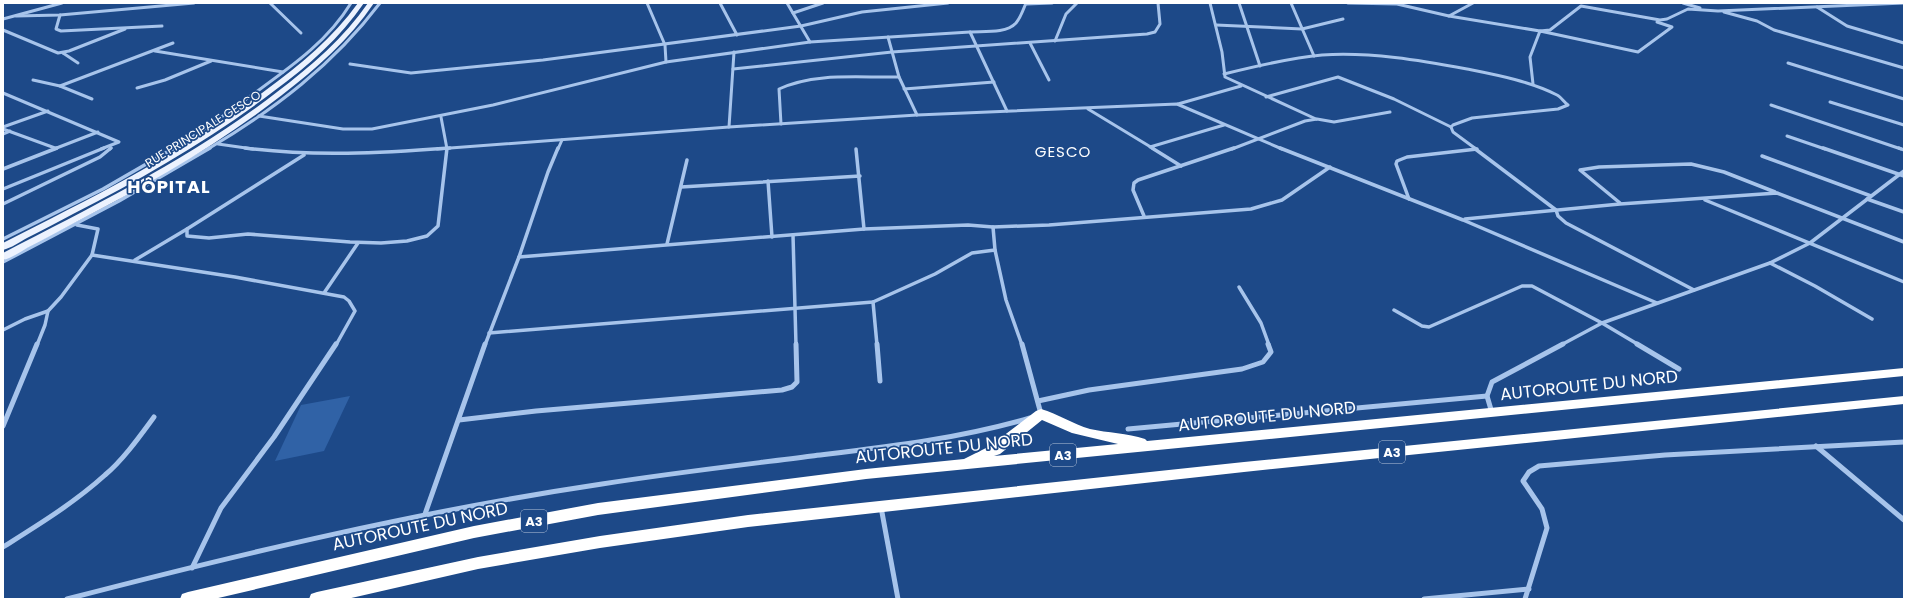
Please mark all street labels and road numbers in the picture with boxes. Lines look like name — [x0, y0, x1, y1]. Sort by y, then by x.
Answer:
street label: RUE PRINCIPALE GESCO — [142, 86, 264, 171]
street label: AUTOROUTE DU NORD — [1499, 364, 1679, 406]
street label: AUTOROUTE DU NORD — [1177, 395, 1357, 437]
street label: AUTOROUTE DU NORD — [854, 427, 1034, 469]
road number: A3 — [1379, 441, 1405, 463]
road number: A3 — [1050, 444, 1076, 466]
street label: AUTOROUTE DU NORD — [330, 496, 510, 556]
road number: A3 — [521, 510, 547, 532]

